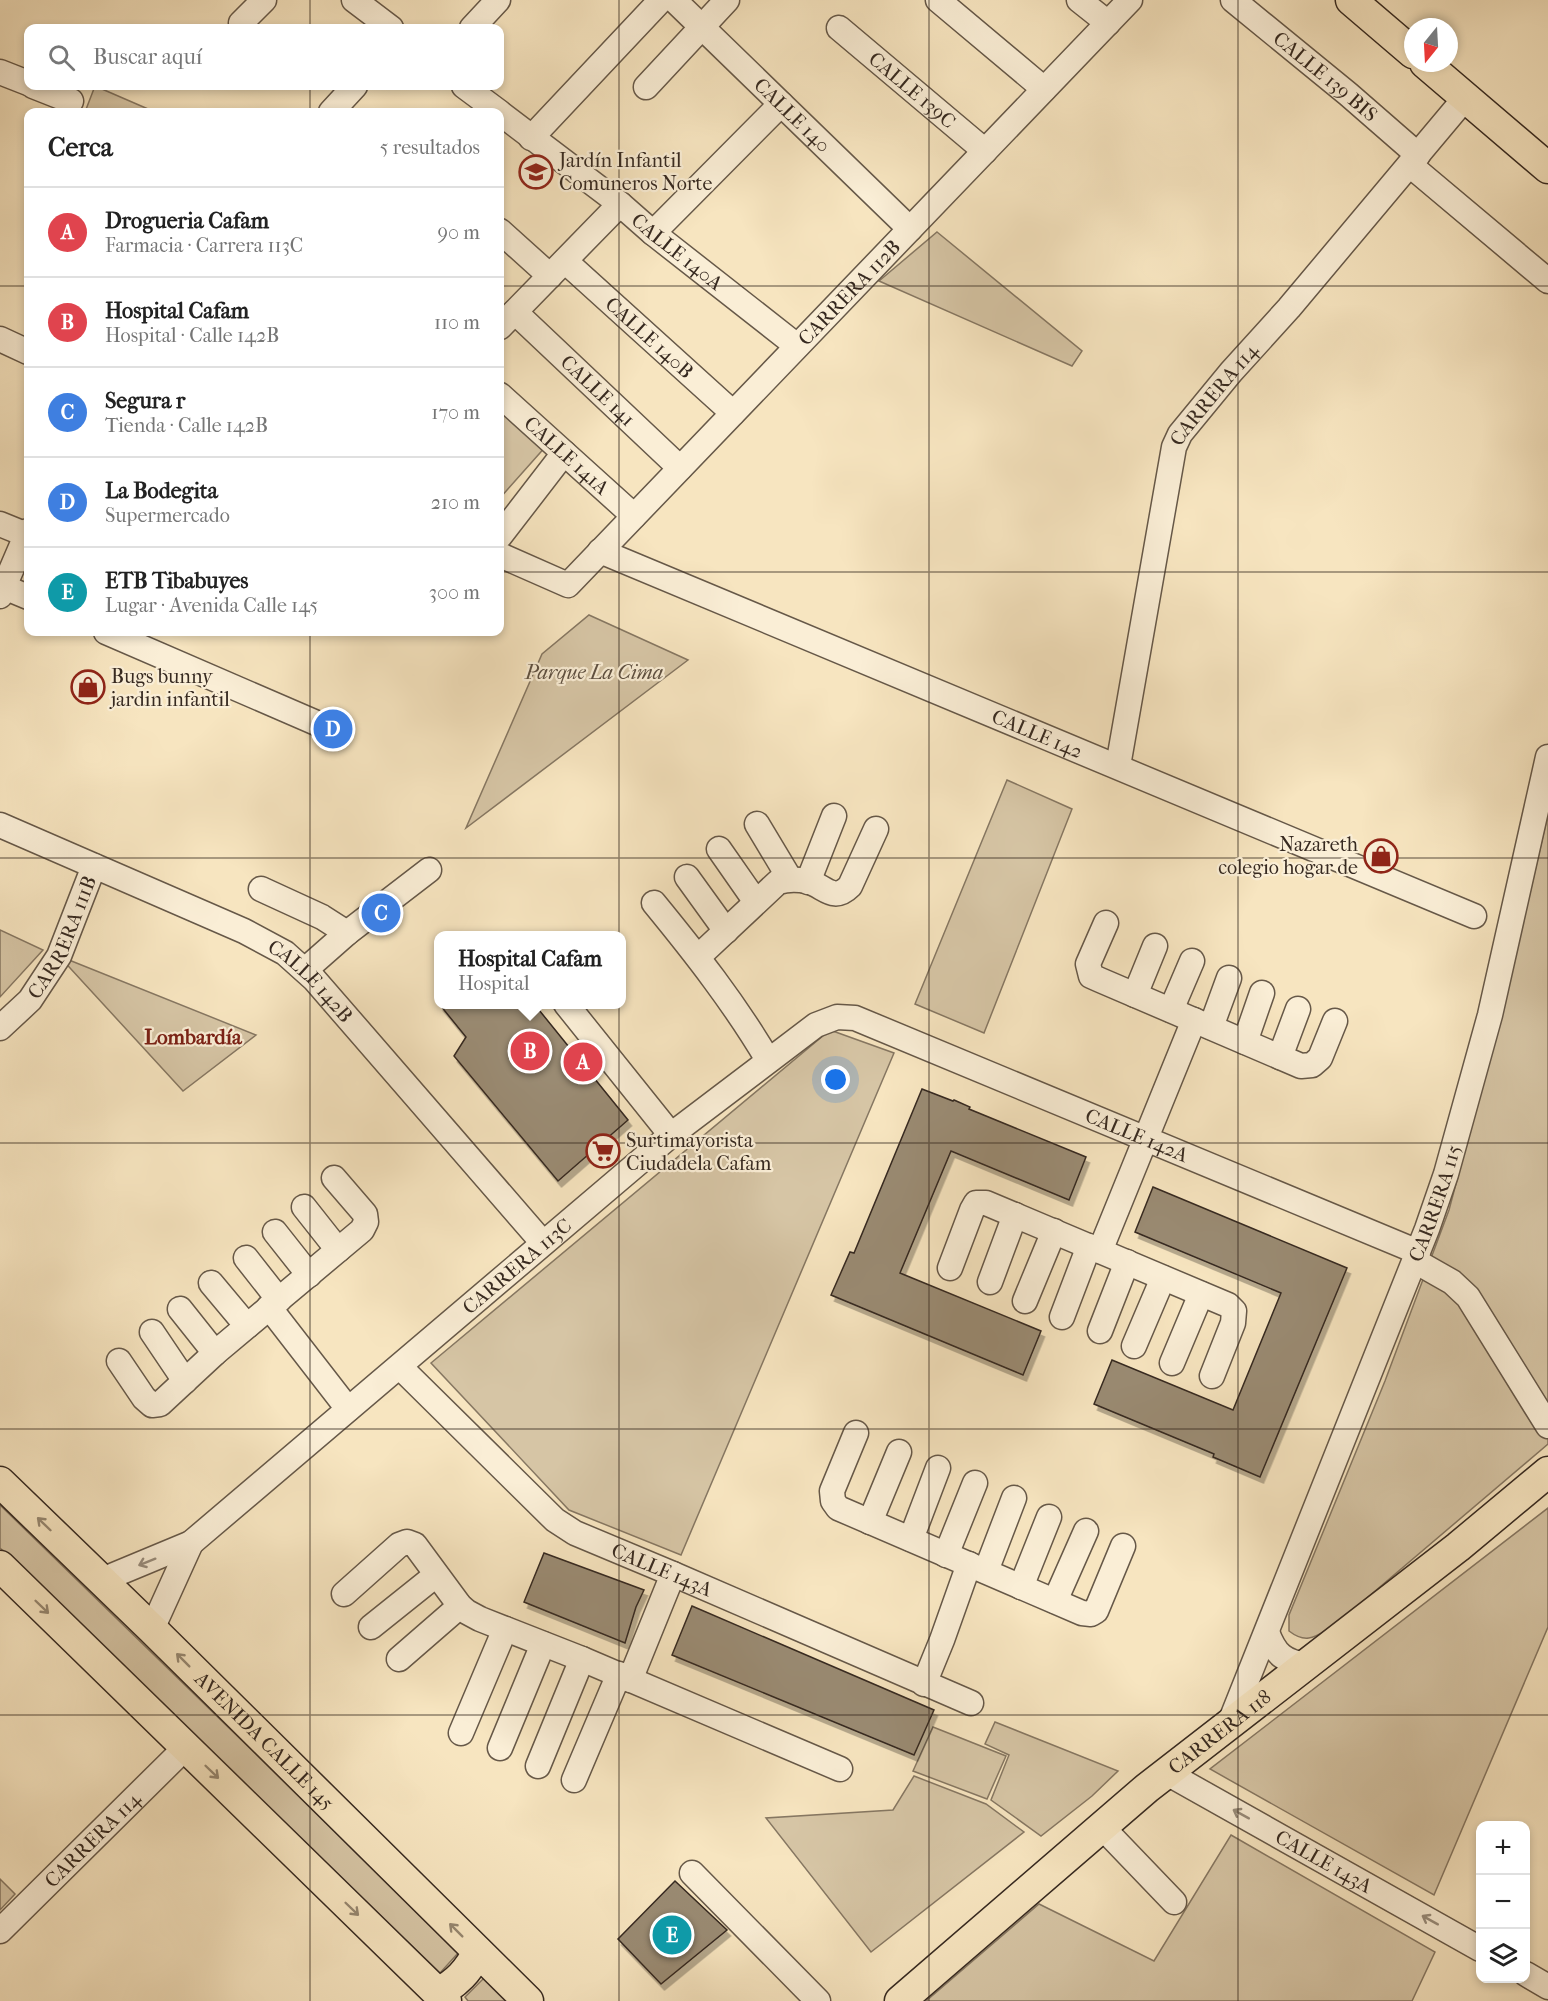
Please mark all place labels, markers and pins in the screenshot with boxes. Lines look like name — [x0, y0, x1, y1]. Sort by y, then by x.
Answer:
place label: Jardín Infantil Comuneros Norte — [557, 149, 712, 195]
school or university icon: Jardín Infantil Comuneros Norte — [518, 154, 554, 190]
place label: Bugs bunny jardin infantil — [109, 665, 230, 711]
shop icon: Bugs bunny jardin infantil — [70, 669, 106, 705]
pin: D — [314, 706, 352, 752]
place label: Nazareth colegio hogar de — [1218, 833, 1359, 879]
shop icon: Nazareth colegio hogar de — [1363, 838, 1399, 874]
pin: C — [362, 890, 400, 936]
pin: B — [510, 1028, 550, 1074]
pin: A — [564, 1040, 602, 1084]
place label: Surtimayorista Ciudadela Cafam — [626, 1129, 772, 1175]
supermarket icon: Surtimayorista Ciudadela Cafam — [585, 1133, 621, 1169]
pin: E — [652, 1912, 692, 1958]

